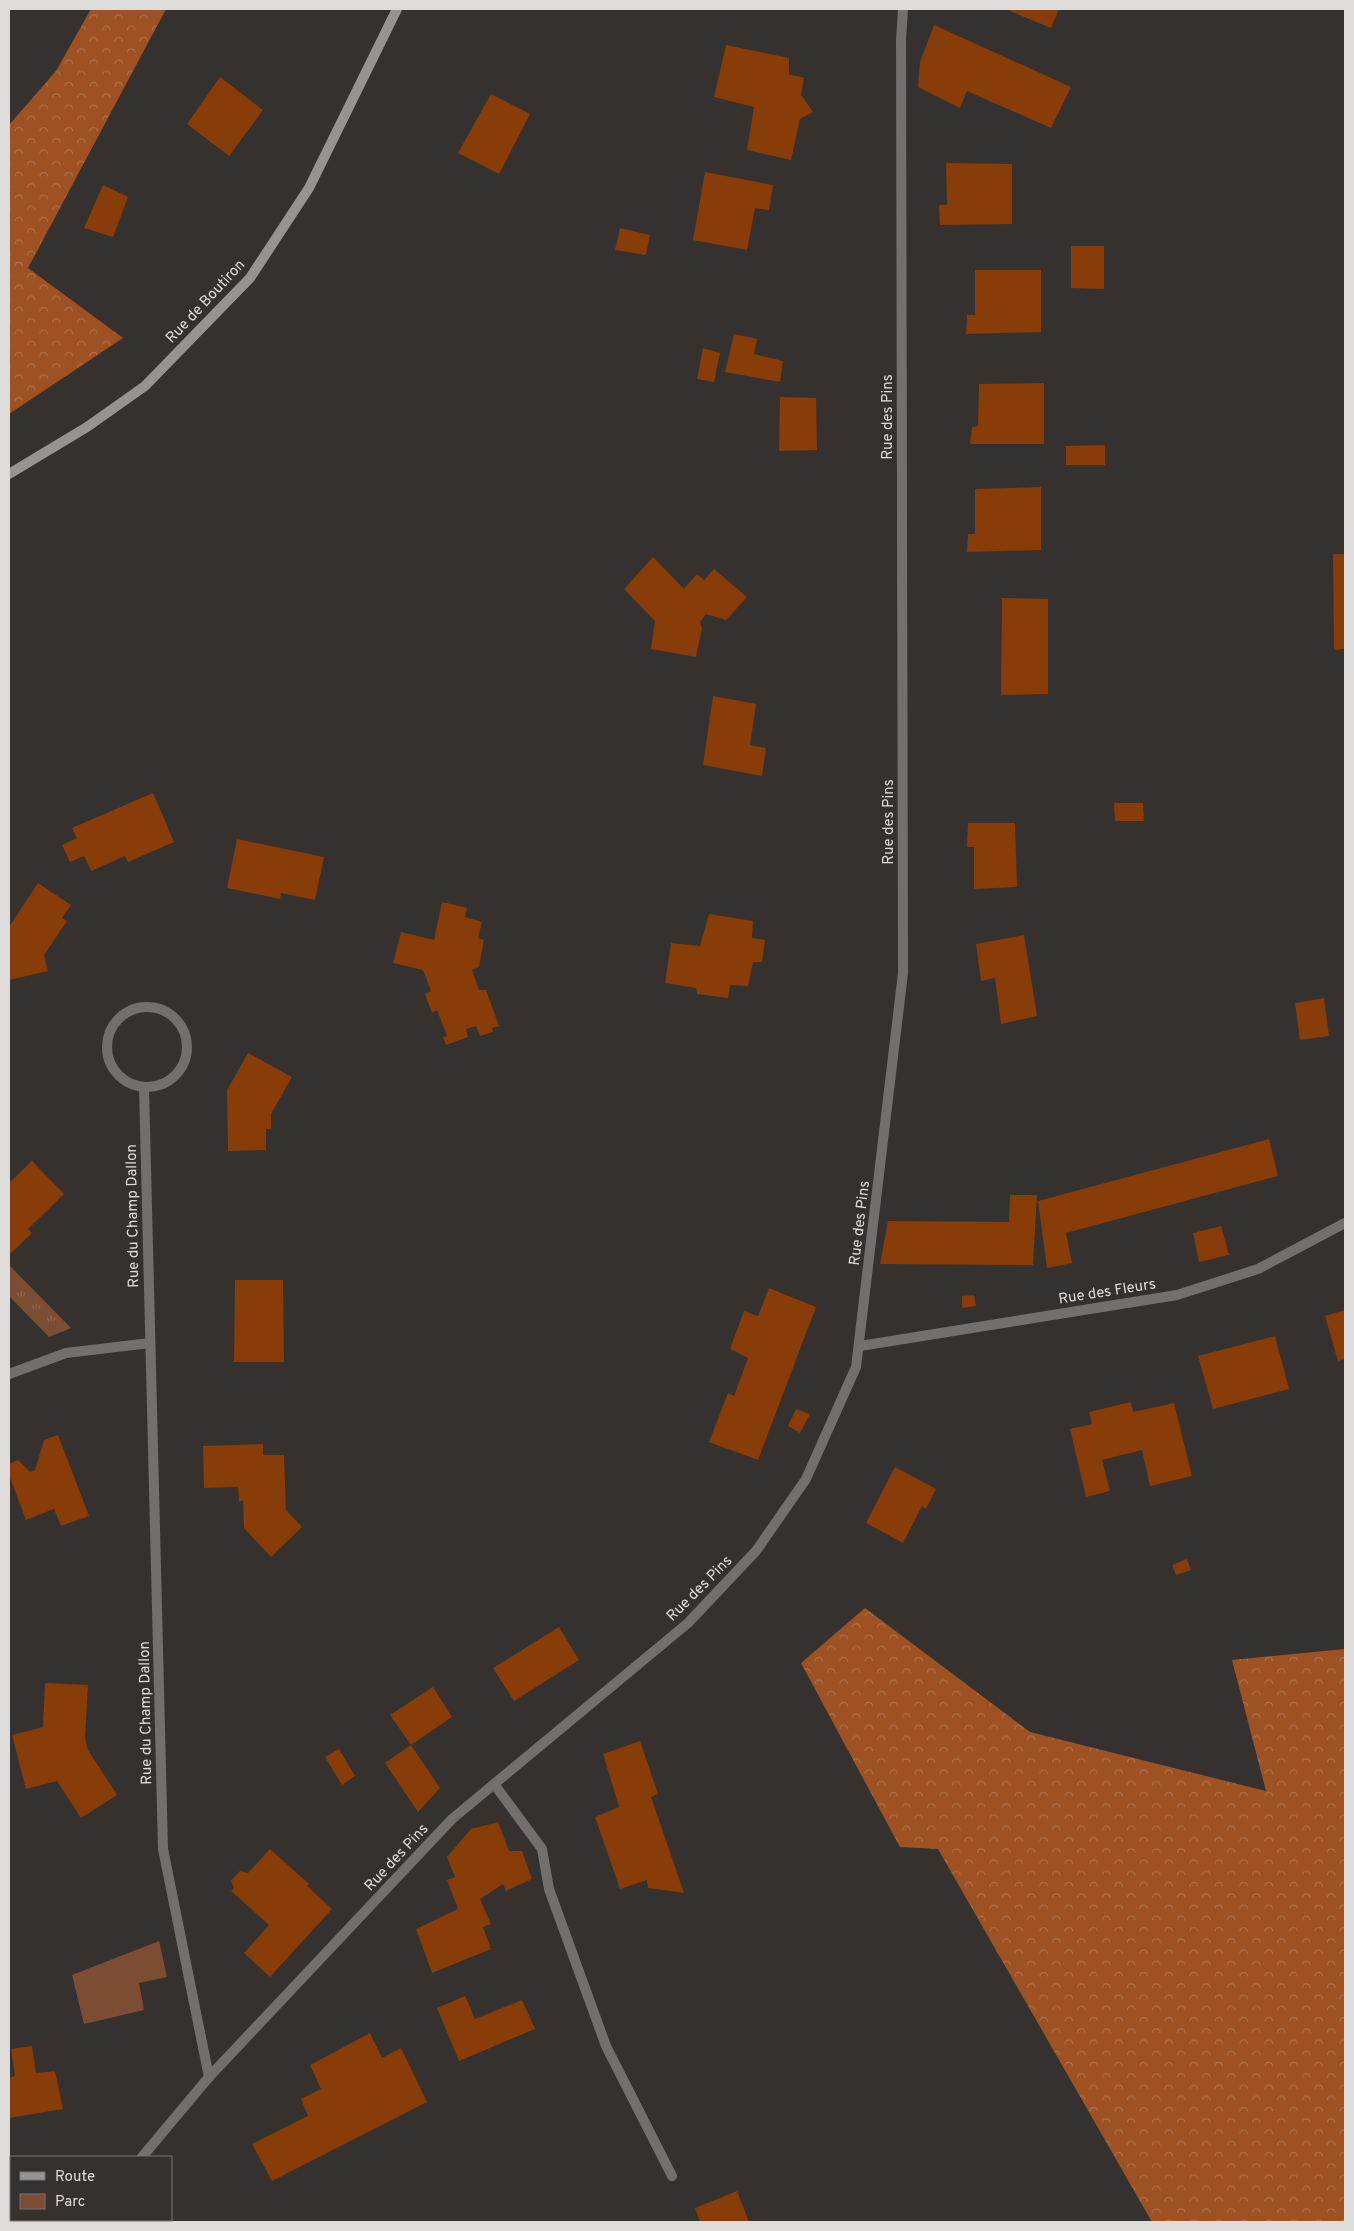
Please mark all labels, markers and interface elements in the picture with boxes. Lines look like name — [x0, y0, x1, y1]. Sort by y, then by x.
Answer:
street label: Rue de Boutiron — [162, 256, 250, 348]
street label: Rue des Pins — [879, 374, 898, 460]
street label: Rue des Pins — [880, 779, 899, 865]
street label: Rue du Champ Dallon — [123, 1144, 144, 1288]
street label: Rue des Pins — [846, 1180, 875, 1267]
street label: Rue des Fleurs — [1057, 1275, 1157, 1310]
street label: Rue des Pins — [663, 1552, 737, 1626]
street label: Rue du Champ Dallon — [136, 1641, 157, 1785]
street label: Rue des Pins — [361, 1820, 433, 1896]
legend — [10, 2156, 172, 2221]
text: Route — [55, 2168, 95, 2187]
text: Parc — [55, 2193, 85, 2212]

